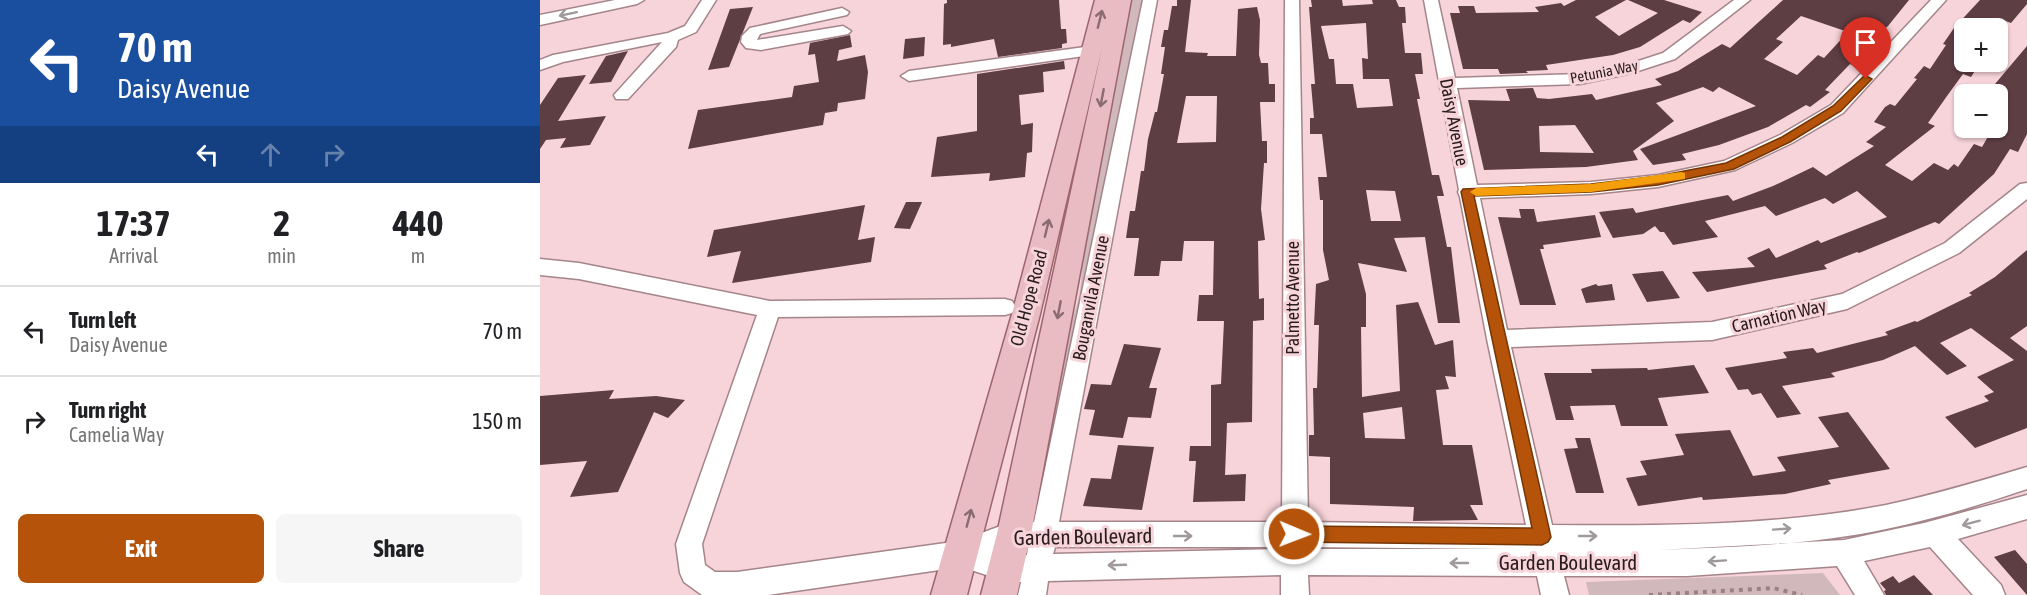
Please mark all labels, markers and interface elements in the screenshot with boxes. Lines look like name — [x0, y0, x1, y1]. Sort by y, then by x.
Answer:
one-way arrow — [558, 9, 578, 20]
one-way arrow — [1094, 10, 1106, 29]
pin — [1840, 17, 1891, 79]
map controls — [1954, 18, 2008, 138]
button: + — [1954, 18, 2008, 72]
text: 70 m — [117, 23, 192, 71]
icon: left — [18, 24, 96, 102]
icon: arrive — [1849, 26, 1882, 59]
street label: Petunia Way — [1568, 57, 1639, 86]
text: Daisy Avenue — [117, 73, 250, 104]
street label: Daisy Avenue — [1436, 76, 1473, 167]
button: − — [1954, 84, 2008, 138]
one-way arrow — [1096, 89, 1108, 108]
icon: left — [191, 138, 224, 171]
icon: ahead — [254, 138, 287, 171]
icon: right — [317, 138, 350, 171]
text: 17:37 — [97, 202, 171, 244]
text: 2 — [273, 202, 290, 244]
text: 440 — [393, 202, 443, 244]
one-way arrow — [1042, 219, 1054, 238]
street label: Bouganvila Avenue — [1068, 233, 1113, 362]
street label: Palmetto Avenue — [1282, 241, 1303, 355]
text: Arrival — [109, 244, 158, 267]
text: min — [267, 244, 296, 267]
text: m — [411, 244, 425, 267]
street label: Old Hope Road — [1006, 248, 1051, 348]
street label: Carnation Way — [1730, 294, 1828, 337]
one-way arrow — [1053, 300, 1065, 319]
text: Turn left — [69, 307, 136, 333]
icon: left — [18, 315, 51, 348]
text: 70 m — [482, 318, 522, 344]
text: Daisy Avenue — [69, 333, 168, 356]
text: Turn right — [69, 397, 146, 423]
icon: right — [18, 405, 51, 438]
text: 150 m — [472, 408, 522, 434]
text: Camelia Way — [69, 423, 164, 446]
position arrow — [1262, 502, 1326, 566]
one-way arrow — [964, 509, 976, 528]
button: Exit — [18, 514, 264, 583]
button: Share — [276, 514, 522, 583]
one-way arrow — [1962, 518, 1981, 530]
street label: Garden Boulevard — [1013, 523, 1153, 549]
one-way arrow — [1772, 524, 1792, 535]
one-way arrow — [1172, 530, 1192, 542]
one-way arrow — [1577, 531, 1597, 542]
street label: Garden Boulevard — [1499, 550, 1637, 574]
one-way arrow — [1707, 556, 1727, 567]
one-way arrow — [1449, 557, 1469, 569]
one-way arrow — [1107, 559, 1127, 571]

